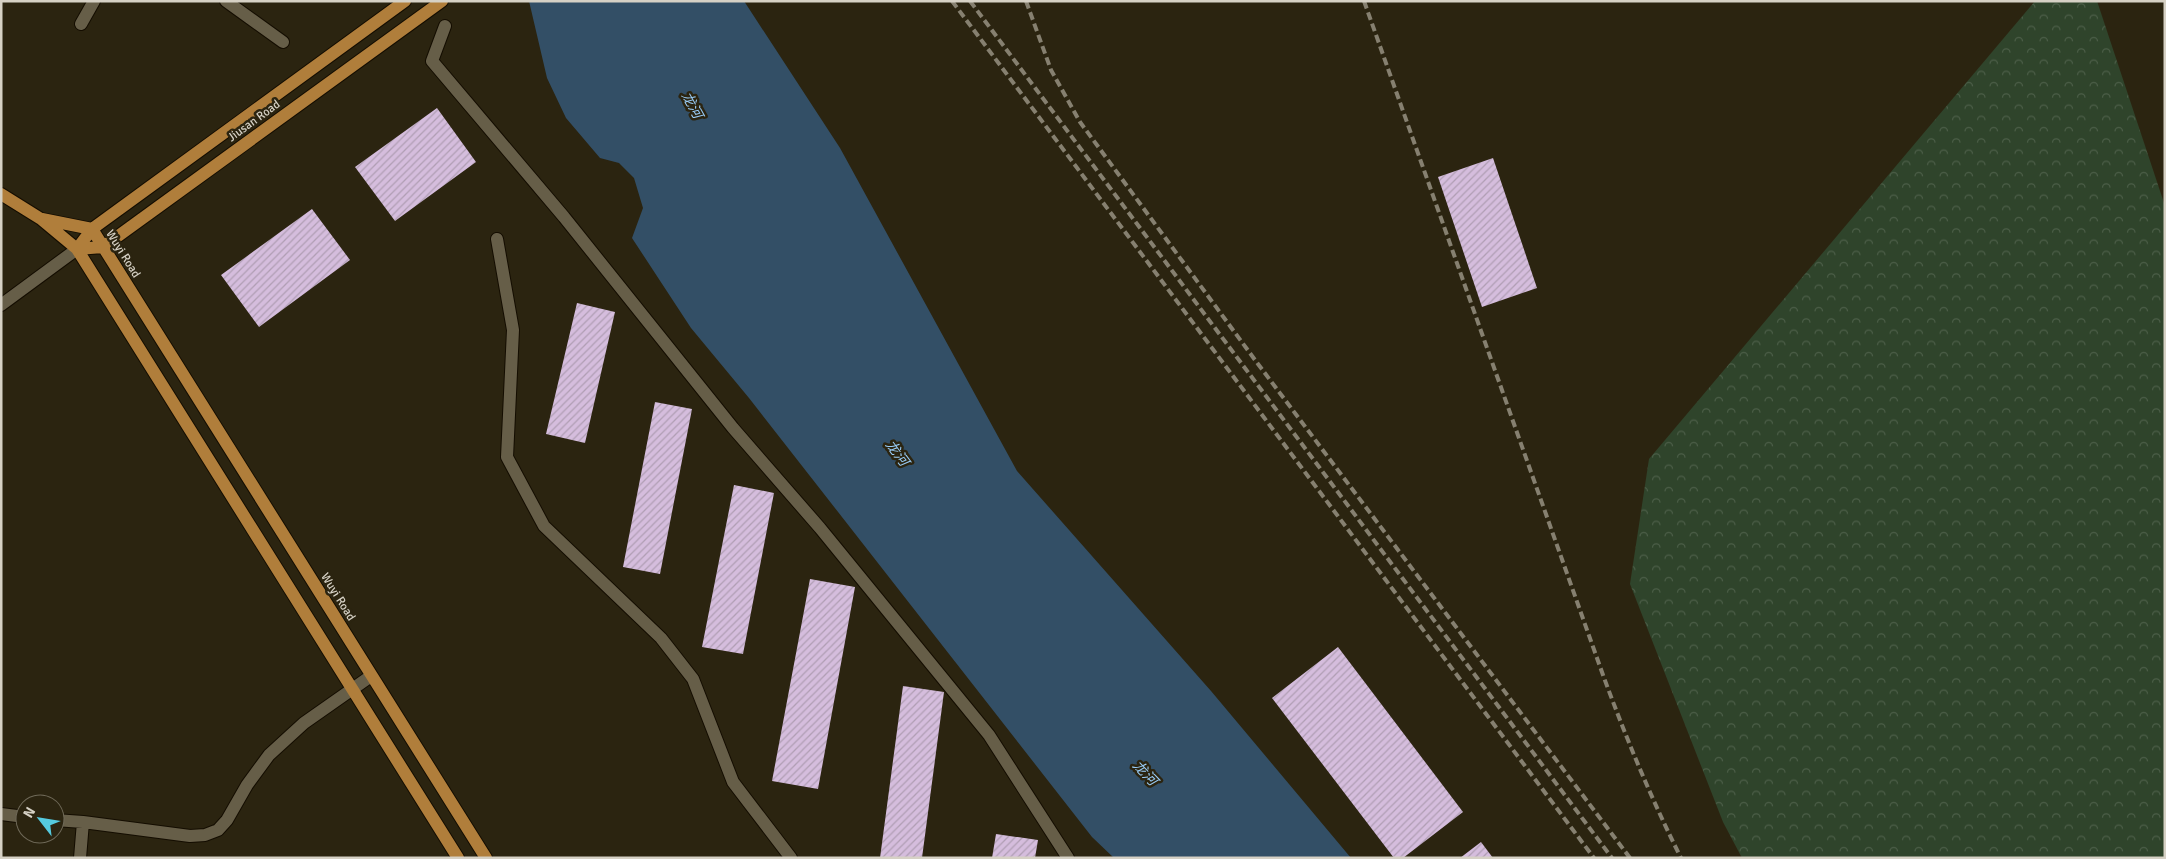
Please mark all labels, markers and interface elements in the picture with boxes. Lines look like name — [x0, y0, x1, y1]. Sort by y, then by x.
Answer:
water label: 龙河 — [678, 89, 708, 124]
street label: Jiusan Road — [225, 97, 283, 145]
street label: Wuyi Road — [102, 227, 144, 281]
water label: 龙河 — [882, 437, 914, 472]
street label: Wuyi Road — [317, 570, 359, 624]
water label: 龙河 — [1129, 757, 1163, 791]
north arrow — [15, 794, 65, 844]
text: N — [19, 804, 39, 821]

